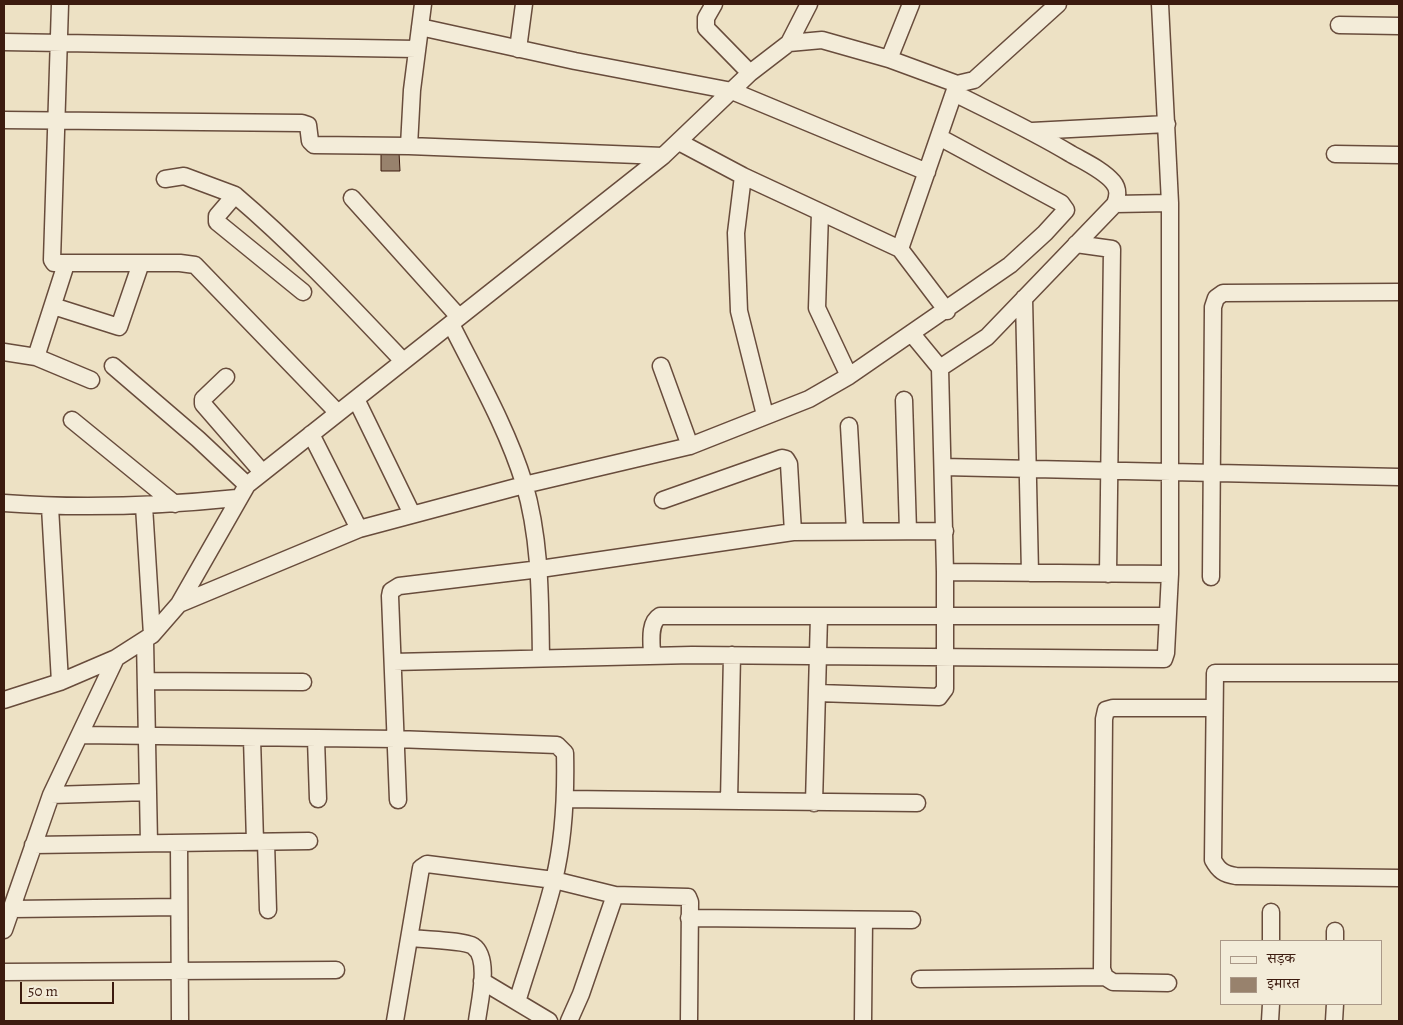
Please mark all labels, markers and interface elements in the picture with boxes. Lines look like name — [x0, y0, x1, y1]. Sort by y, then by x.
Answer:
legend — [1220, 940, 1383, 1005]
text: सड़क — [1267, 948, 1295, 968]
scale bar — [22, 972, 116, 1004]
text: इमारत — [1267, 973, 1300, 993]
text: 50 m — [28, 981, 58, 1001]

